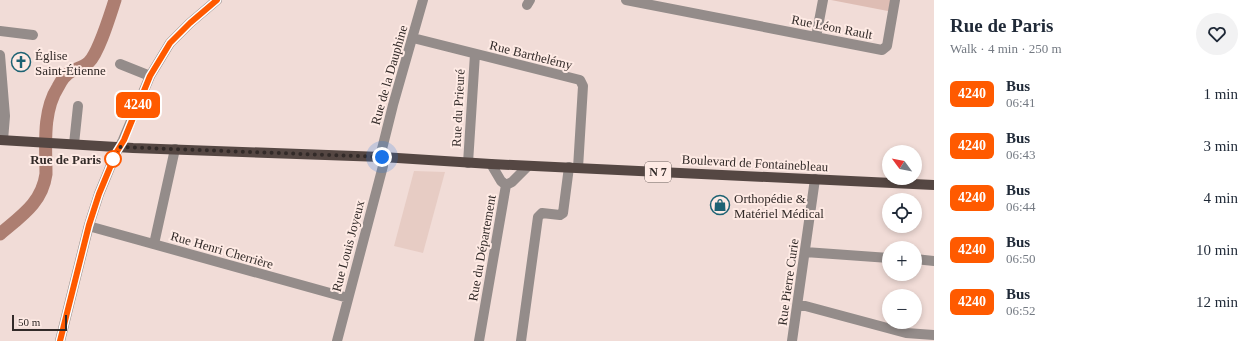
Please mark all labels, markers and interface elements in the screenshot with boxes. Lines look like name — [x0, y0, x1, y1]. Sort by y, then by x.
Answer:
street label: Rue Léon Rault — [790, 12, 874, 42]
button: heart — [1196, 13, 1238, 55]
text: Rue de Paris — [950, 15, 1053, 36]
street label: Rue de la Dauphine — [368, 23, 410, 127]
street label: Rue Barthelémy — [488, 37, 574, 73]
text: Walk · 4 min · 250 m — [950, 41, 1062, 56]
place label: Église Saint-Étienne — [35, 48, 106, 78]
church icon: Église Saint-Étienne — [10, 51, 32, 73]
street label: Rue du Prieuré — [448, 68, 468, 147]
text: Bus — [1006, 78, 1030, 94]
text: 4240 — [958, 86, 986, 101]
text: 1 min — [1203, 86, 1238, 102]
line badge: 4240 — [110, 92, 166, 118]
text: 06:41 — [1006, 95, 1036, 110]
text: 4240 — [124, 97, 152, 112]
text: Bus — [1006, 130, 1030, 146]
text: 4240 — [958, 138, 986, 153]
text: 3 min — [1203, 138, 1238, 154]
north arrow — [882, 145, 922, 185]
map controls — [882, 145, 922, 329]
your location — [372, 147, 392, 167]
text: 06:43 — [1006, 147, 1036, 162]
marker: Rue de Paris — [104, 150, 122, 168]
place label: Rue de Paris — [30, 152, 101, 167]
street label: Boulevard de Fontainebleau — [681, 152, 829, 174]
road number: N 7 — [645, 162, 671, 182]
text: Bus — [1006, 182, 1030, 198]
text: 4240 — [958, 190, 986, 205]
text: 4 min — [1203, 190, 1238, 206]
place label: Orthopédie & Matériel Médical — [734, 191, 824, 221]
street label: Rue du Département — [465, 193, 499, 302]
button: locate — [882, 193, 922, 233]
shop icon: Orthopédie & Matériel Médical — [709, 194, 731, 216]
street label: Rue Louis Joyeux — [329, 198, 368, 293]
text: 06:44 — [1006, 199, 1036, 214]
street label: Rue Henri Cherrière — [169, 228, 275, 272]
text: Bus — [1006, 234, 1030, 250]
street label: Rue Pierre Curie — [774, 237, 802, 326]
button: + — [882, 241, 922, 281]
text: 4240 — [958, 242, 986, 257]
text: 10 min — [1196, 242, 1238, 258]
text: 06:50 — [1006, 251, 1036, 266]
text: Bus — [1006, 286, 1030, 302]
button: − — [882, 289, 922, 329]
text: 4240 — [958, 294, 986, 309]
text: 12 min — [1196, 294, 1238, 310]
text: 06:52 — [1006, 303, 1036, 318]
scale bar — [12, 313, 67, 332]
text: 50 m — [18, 316, 40, 328]

